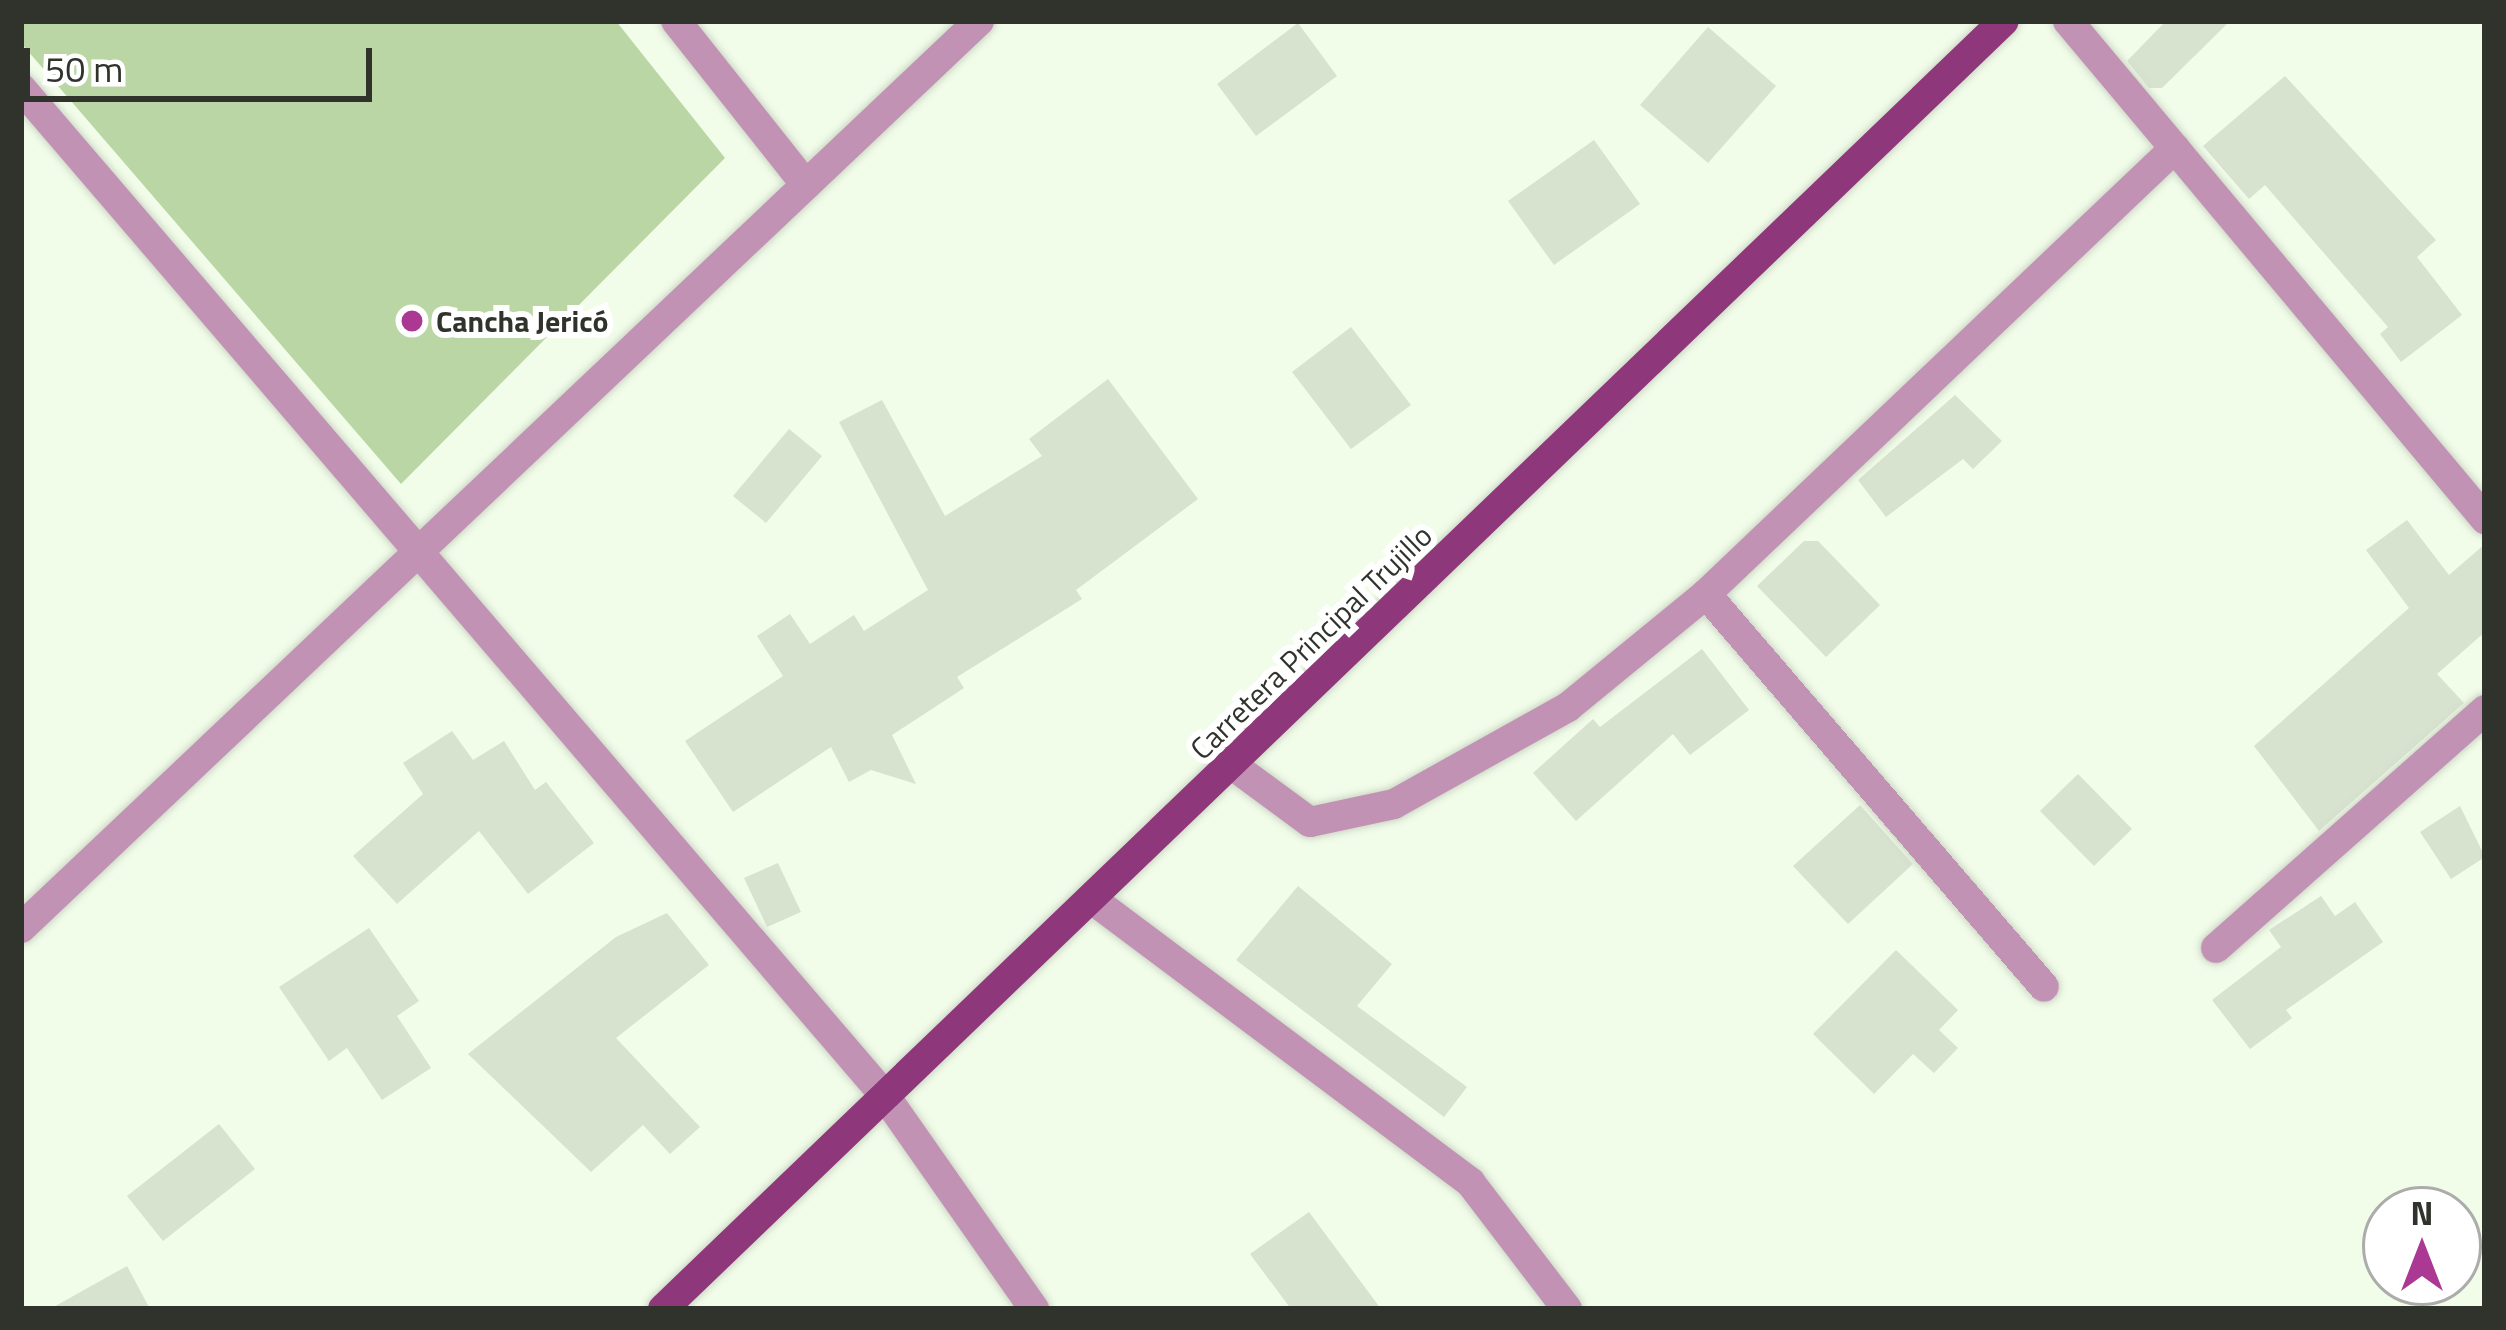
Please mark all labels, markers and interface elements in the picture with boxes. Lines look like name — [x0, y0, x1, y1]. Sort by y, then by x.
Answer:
scale bar — [30, 24, 378, 98]
text: 50 m — [45, 41, 123, 96]
place label: Cancha Jericó — [436, 303, 608, 339]
marker: Cancha Jericó — [399, 308, 425, 334]
street label: Carretera Principal Trujillo — [1183, 517, 1439, 767]
north arrow — [2362, 1186, 2482, 1306]
text: N — [2411, 1188, 2433, 1238]

